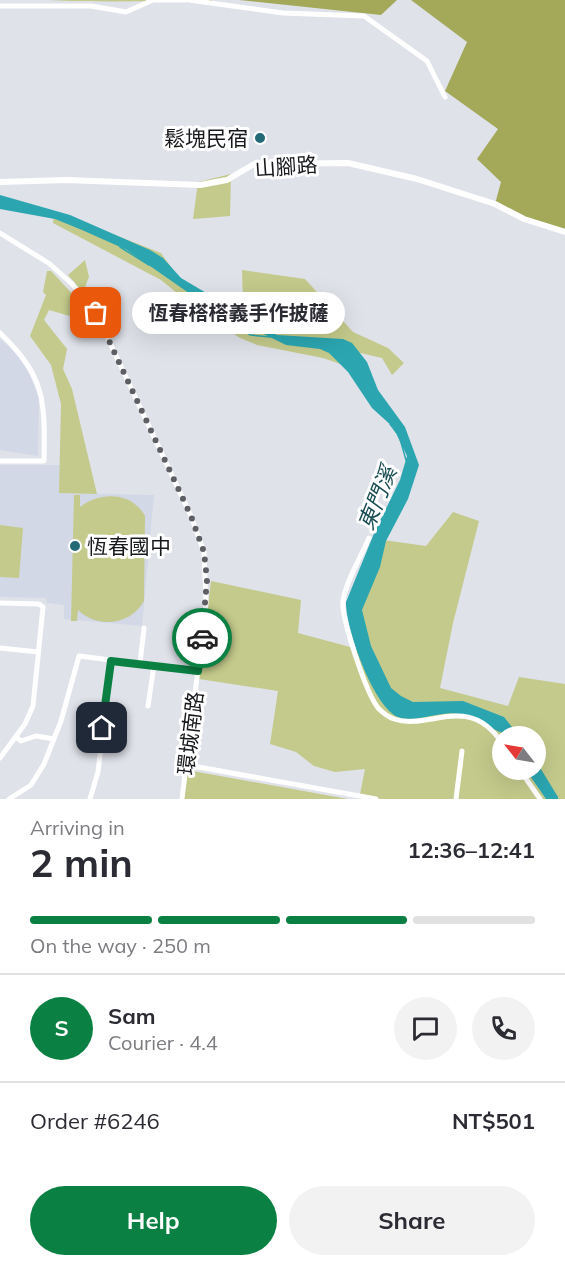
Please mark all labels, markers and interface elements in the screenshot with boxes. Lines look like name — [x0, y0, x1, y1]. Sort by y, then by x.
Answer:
place label: 鬆塊民宿 — [164, 125, 248, 151]
marker: 鬆塊民宿 — [253, 131, 267, 145]
street label: 山腳路 — [254, 151, 318, 181]
pin — [70, 287, 121, 338]
callout: 恆春榙榙義手作披薩 — [132, 292, 345, 334]
icon: bag — [79, 296, 112, 329]
text: 恆春榙榙義手作披薩 — [149, 300, 329, 325]
water label: 東門溪 — [352, 459, 403, 534]
place label: 恆春國中 — [87, 533, 171, 559]
marker: 恆春國中 — [68, 539, 82, 553]
courier — [172, 608, 232, 668]
icon: car — [186, 622, 219, 655]
street label: 環城南路 — [172, 690, 208, 776]
pin — [76, 702, 127, 753]
icon: home — [85, 711, 118, 744]
north arrow — [492, 726, 546, 780]
map controls — [492, 726, 546, 780]
text: Arriving in — [30, 815, 125, 840]
text: 12:36–12:41 — [407, 836, 535, 864]
text: 2 min — [30, 838, 133, 887]
text: On the way · 250 m — [30, 933, 211, 958]
button: chat — [394, 997, 457, 1060]
button: phone — [472, 997, 535, 1060]
text: Sam — [108, 1002, 156, 1030]
text: S — [54, 1014, 69, 1042]
text: Courier · 4.4 — [108, 1030, 218, 1055]
text: Order #6246 — [30, 1107, 160, 1135]
text: NT$501 — [452, 1107, 535, 1135]
button: Help — [30, 1186, 277, 1255]
button: Share — [289, 1186, 535, 1255]

